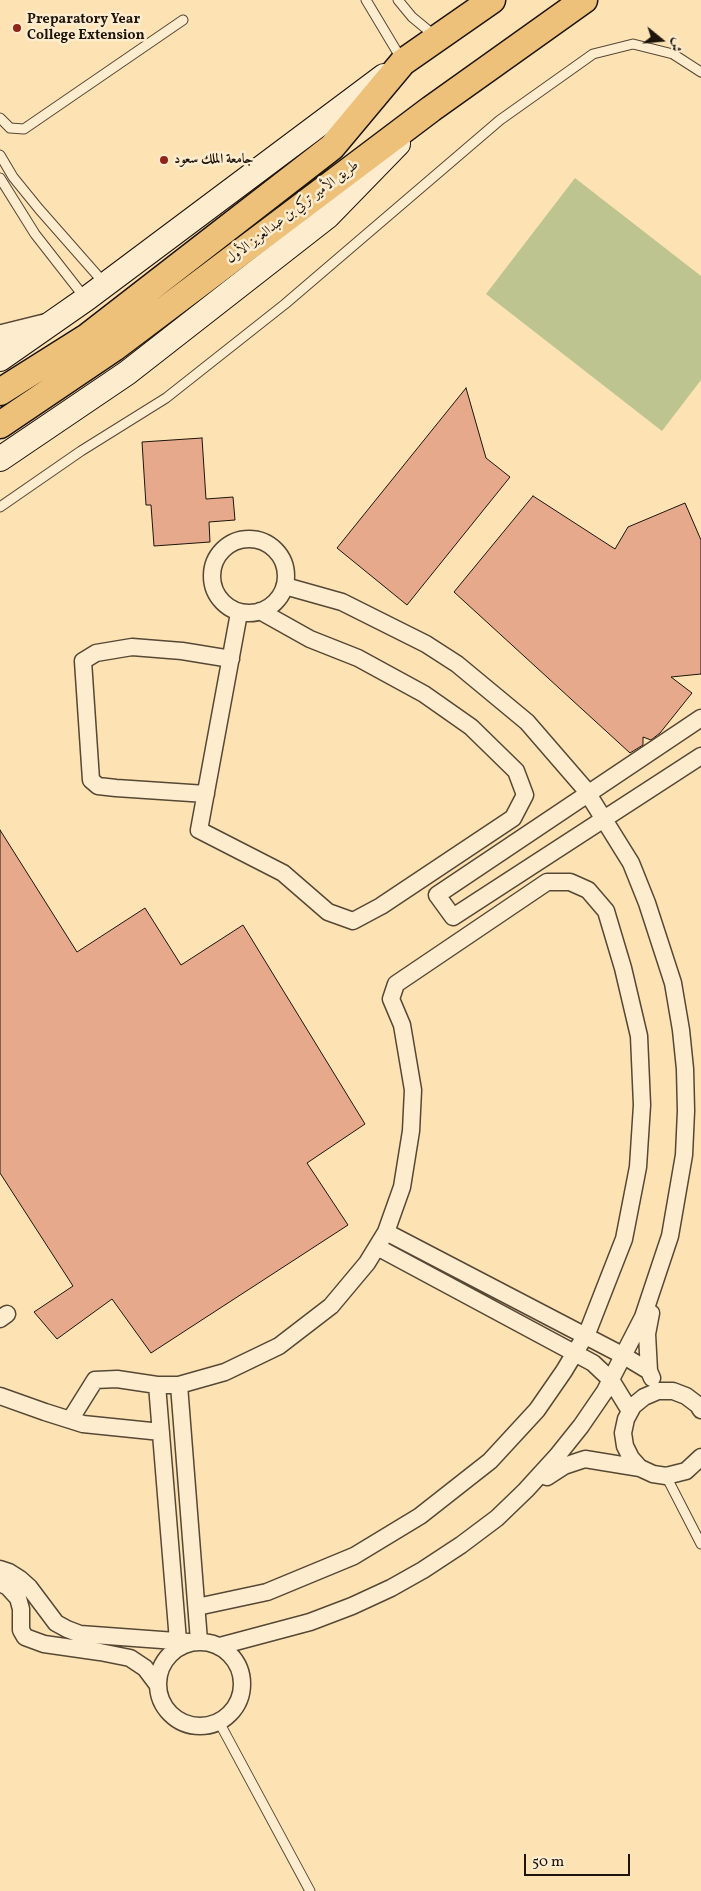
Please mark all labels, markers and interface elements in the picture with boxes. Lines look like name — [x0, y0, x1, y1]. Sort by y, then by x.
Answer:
place label: Preparatory Year College Extension — [27, 12, 145, 44]
north arrow — [636, 15, 686, 65]
marker: Preparatory Year College Extension — [11, 22, 23, 34]
text: ش — [665, 35, 687, 54]
place label: جامعة الملك سعود — [174, 152, 254, 168]
marker: جامعة الملك سعود — [158, 154, 170, 166]
street label: طريق الأمير تركي بن عبدالعزيز الأول — [223, 158, 363, 268]
scale bar — [526, 1844, 632, 1876]
text: 50 m — [532, 1852, 564, 1873]

